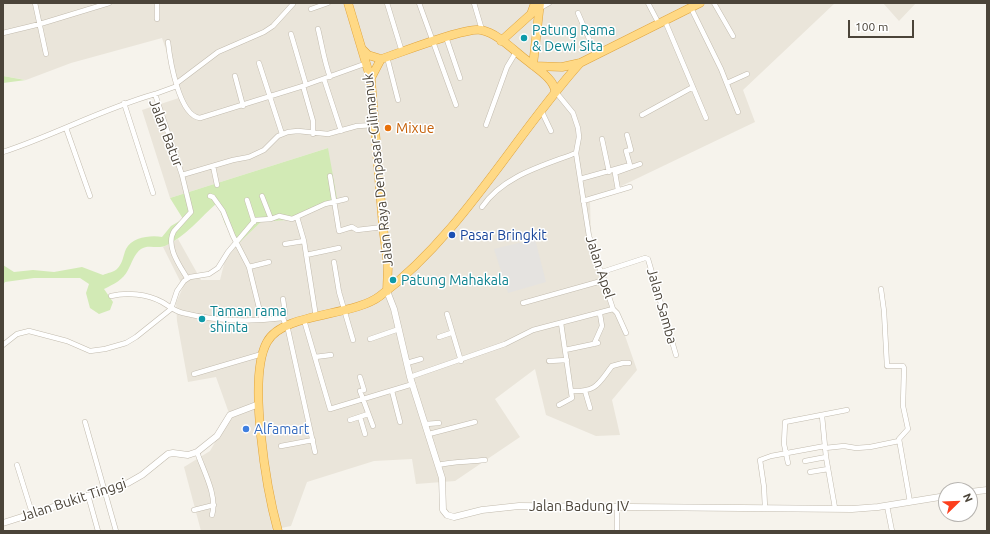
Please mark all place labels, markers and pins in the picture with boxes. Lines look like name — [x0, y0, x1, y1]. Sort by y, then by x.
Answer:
place label: Patung Rama & Dewi Sita — [532, 22, 615, 54]
marker: Patung Rama & Dewi Sita — [519, 33, 529, 43]
place label: Mixue — [396, 120, 434, 136]
marker: Mixue — [383, 123, 393, 133]
place label: Pasar Bringkit — [460, 227, 547, 243]
marker: Pasar Bringkit — [447, 230, 457, 240]
place label: Patung Mahakala — [401, 272, 509, 288]
marker: Patung Mahakala — [388, 275, 398, 285]
place label: Taman rama shinta — [210, 303, 287, 336]
marker: Taman rama shinta — [197, 314, 207, 324]
place label: Alfamart — [254, 421, 309, 437]
marker: Alfamart — [241, 424, 251, 434]

